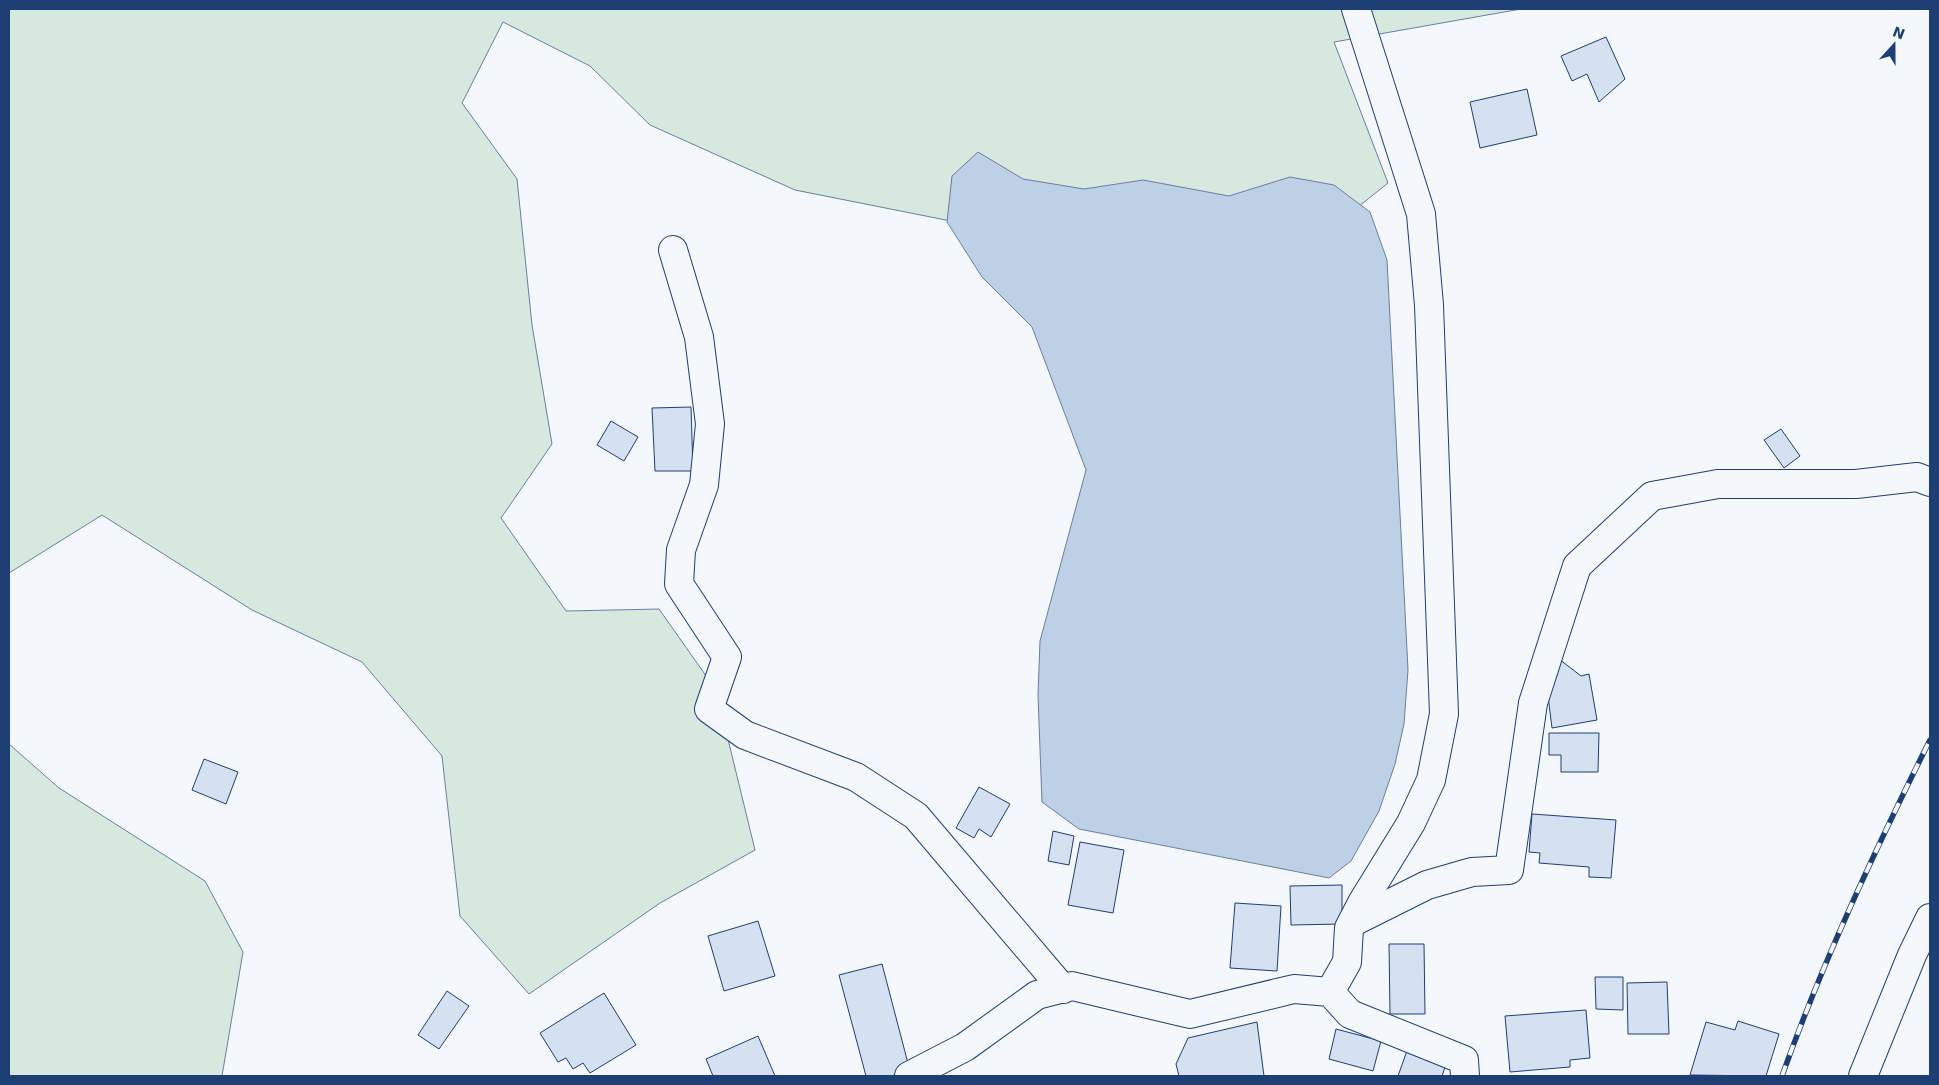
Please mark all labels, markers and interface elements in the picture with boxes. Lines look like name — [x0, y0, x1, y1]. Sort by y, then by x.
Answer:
north arrow — [1869, 20, 1919, 70]
text: N — [1890, 23, 1907, 42]

